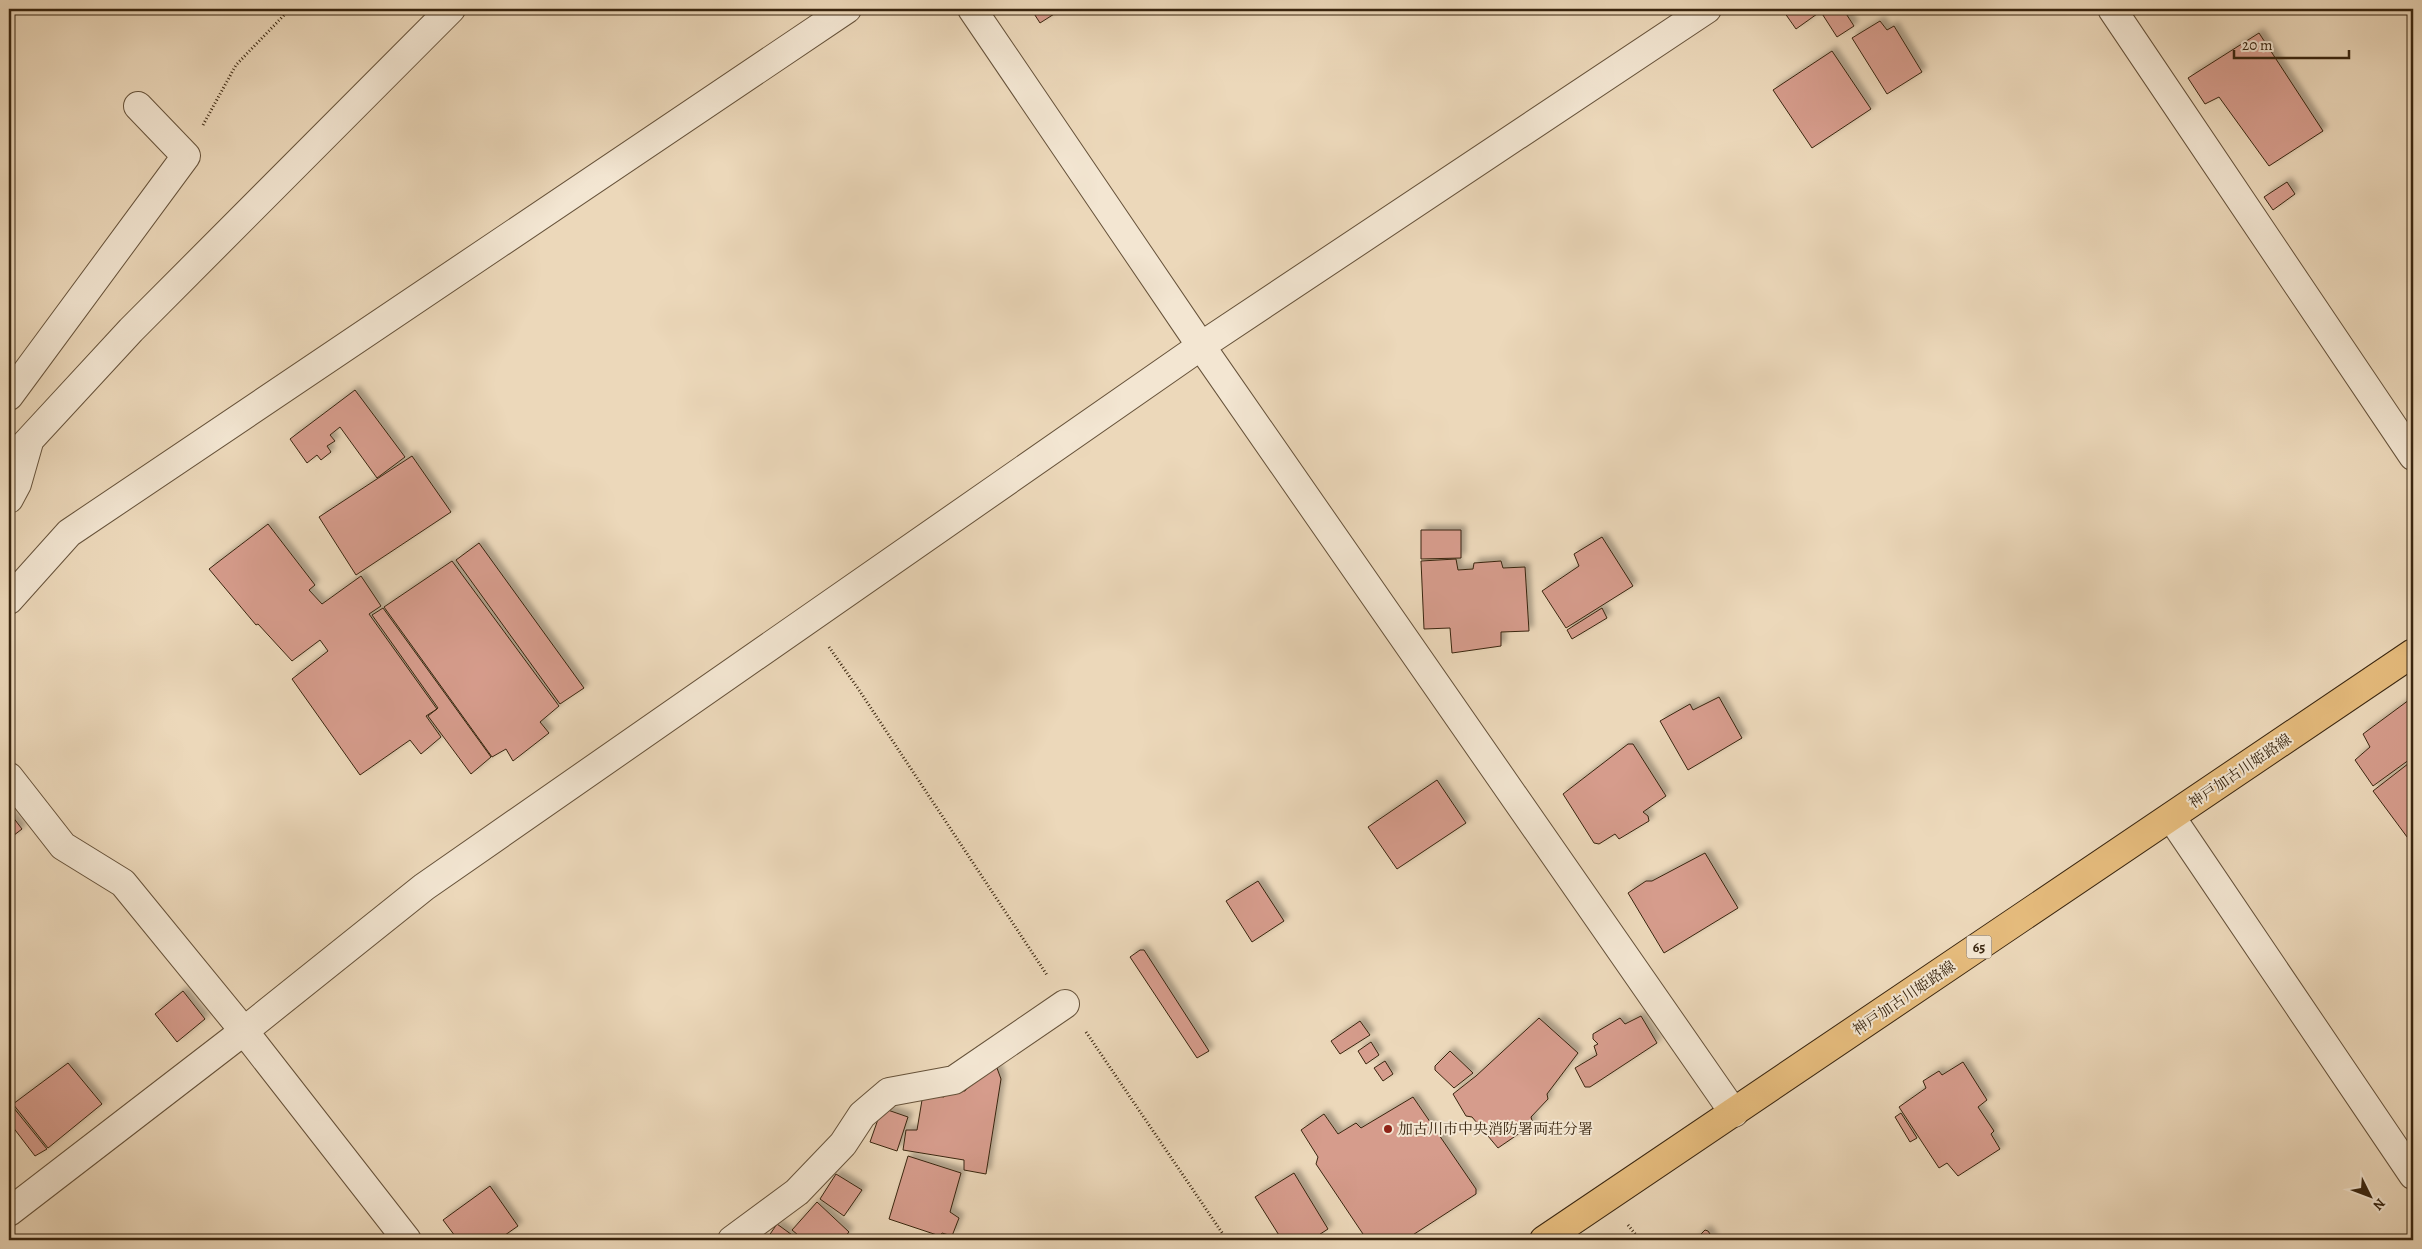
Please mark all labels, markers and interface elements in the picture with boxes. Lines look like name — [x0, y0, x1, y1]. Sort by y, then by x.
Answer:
scale bar — [2234, 28, 2350, 60]
text: 20 m — [2242, 35, 2273, 55]
street label: 神戸加古川姫路線 — [2185, 729, 2295, 813]
road number: 65 — [1966, 936, 1992, 959]
street label: 神戸加古川姫路線 — [1849, 956, 1959, 1040]
place label: 加古川市中央消防署両荘分署 — [1398, 1119, 1593, 1139]
marker: 加古川市中央消防署両荘分署 — [1382, 1123, 1394, 1135]
north arrow — [2344, 1172, 2394, 1222]
text: N — [2369, 1194, 2390, 1215]

